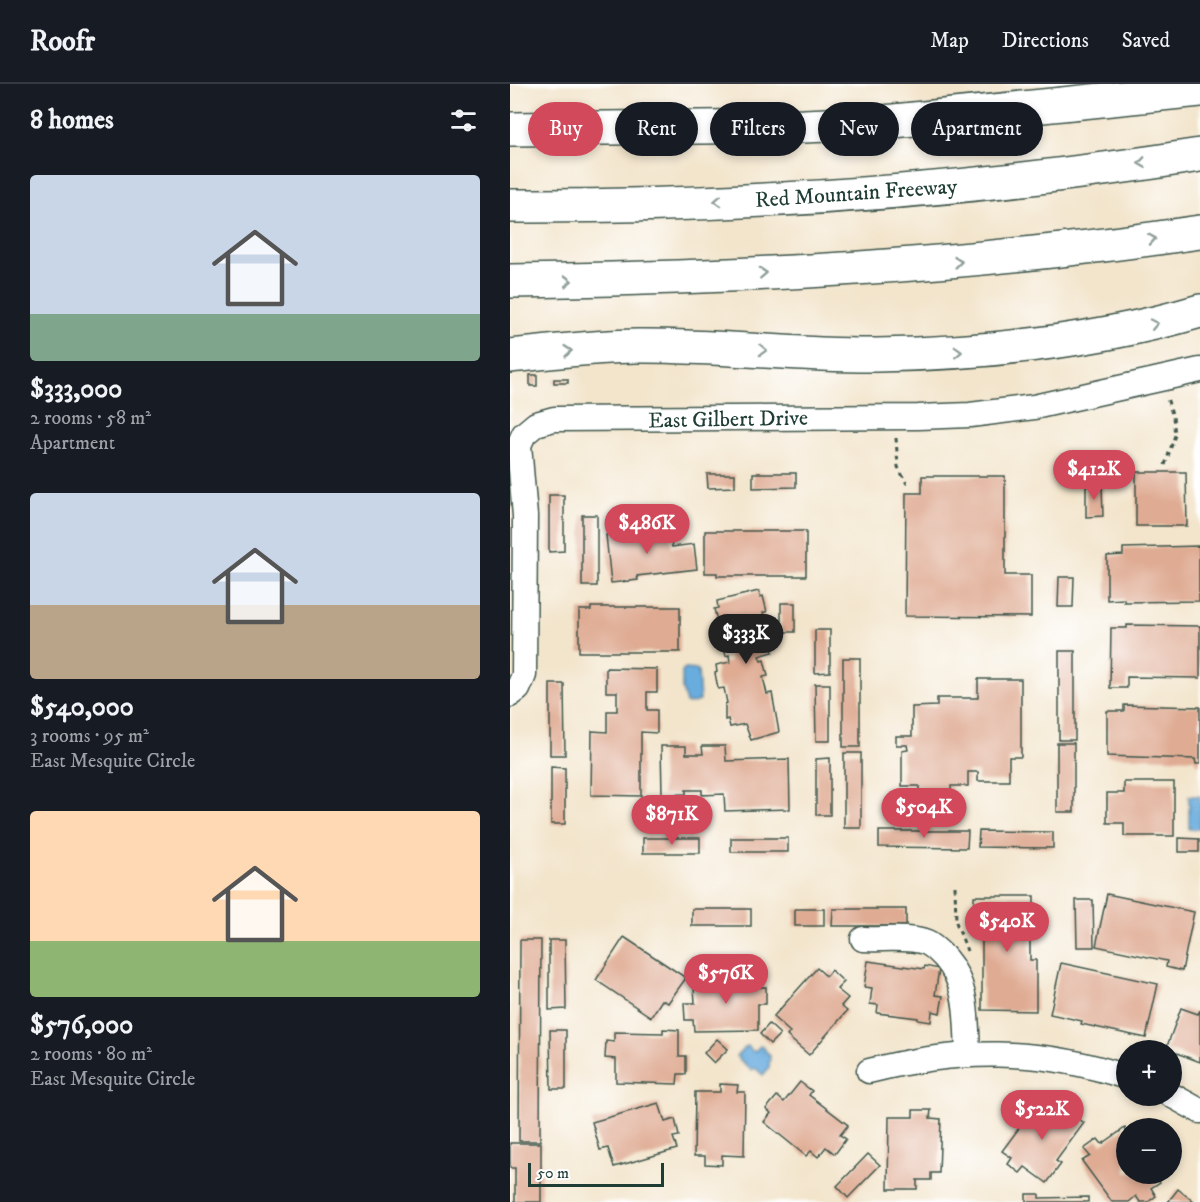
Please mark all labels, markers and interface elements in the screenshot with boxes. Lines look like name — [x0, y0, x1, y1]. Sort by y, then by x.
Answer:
text: Roofr — [30, 24, 95, 59]
text: Map — [930, 28, 969, 54]
text: Directions — [1002, 28, 1089, 54]
text: Saved — [1122, 28, 1170, 54]
chip: Buy — [528, 102, 603, 156]
chip: Rent — [615, 102, 698, 156]
chip: Filters — [710, 102, 806, 156]
chip: New — [818, 102, 899, 156]
chip: Apartment — [911, 102, 1043, 156]
text: 8 homes — [30, 104, 114, 137]
icon: filters — [447, 104, 480, 137]
one-way arrow — [1138, 157, 1147, 169]
street label: Red Mountain Freeway — [754, 173, 959, 214]
one-way arrow — [713, 195, 722, 208]
icon: home — [201, 214, 309, 322]
one-way arrow — [1146, 233, 1156, 246]
one-way arrow — [953, 256, 963, 269]
one-way arrow — [759, 267, 768, 280]
one-way arrow — [564, 274, 573, 287]
one-way arrow — [1149, 318, 1159, 331]
one-way arrow — [759, 344, 768, 356]
one-way arrow — [564, 345, 573, 358]
one-way arrow — [953, 345, 962, 358]
text: $333,000 — [30, 373, 122, 406]
street label: East Gilbert Drive — [648, 405, 808, 434]
text: 2 rooms · 58 m² — [30, 406, 151, 431]
text: Apartment — [30, 431, 115, 456]
pin: $412K — [1052, 450, 1136, 501]
text: $412K — [1067, 457, 1121, 482]
pin: $486K — [605, 504, 689, 555]
text: $486K — [619, 511, 675, 536]
icon: home — [201, 532, 309, 640]
pin: $333K — [704, 614, 788, 665]
text: $333K — [722, 621, 770, 646]
text: $540,000 — [30, 691, 134, 724]
text: 3 rooms · 95 m² — [30, 724, 149, 749]
text: East Mesquite Circle — [30, 749, 195, 774]
pin: $504K — [882, 788, 966, 839]
pin: $871K — [630, 795, 714, 846]
text: $504K — [895, 795, 953, 820]
text: $871K — [646, 802, 698, 827]
icon: home — [201, 850, 309, 958]
pin: $540K — [965, 902, 1049, 953]
text: $540K — [979, 909, 1035, 934]
pin: $576K — [684, 954, 768, 1005]
text: $576K — [698, 961, 754, 986]
text: $576,000 — [30, 1009, 133, 1042]
map controls — [1116, 1040, 1182, 1184]
button: + — [1116, 1040, 1182, 1106]
text: 2 rooms · 80 m² — [30, 1042, 152, 1067]
text: East Mesquite Circle — [30, 1067, 195, 1092]
pin: $522K — [1000, 1090, 1084, 1141]
text: $522K — [1015, 1097, 1069, 1122]
button: − — [1116, 1118, 1182, 1184]
scale bar — [528, 1160, 664, 1188]
text: 50 m — [537, 1163, 569, 1183]

